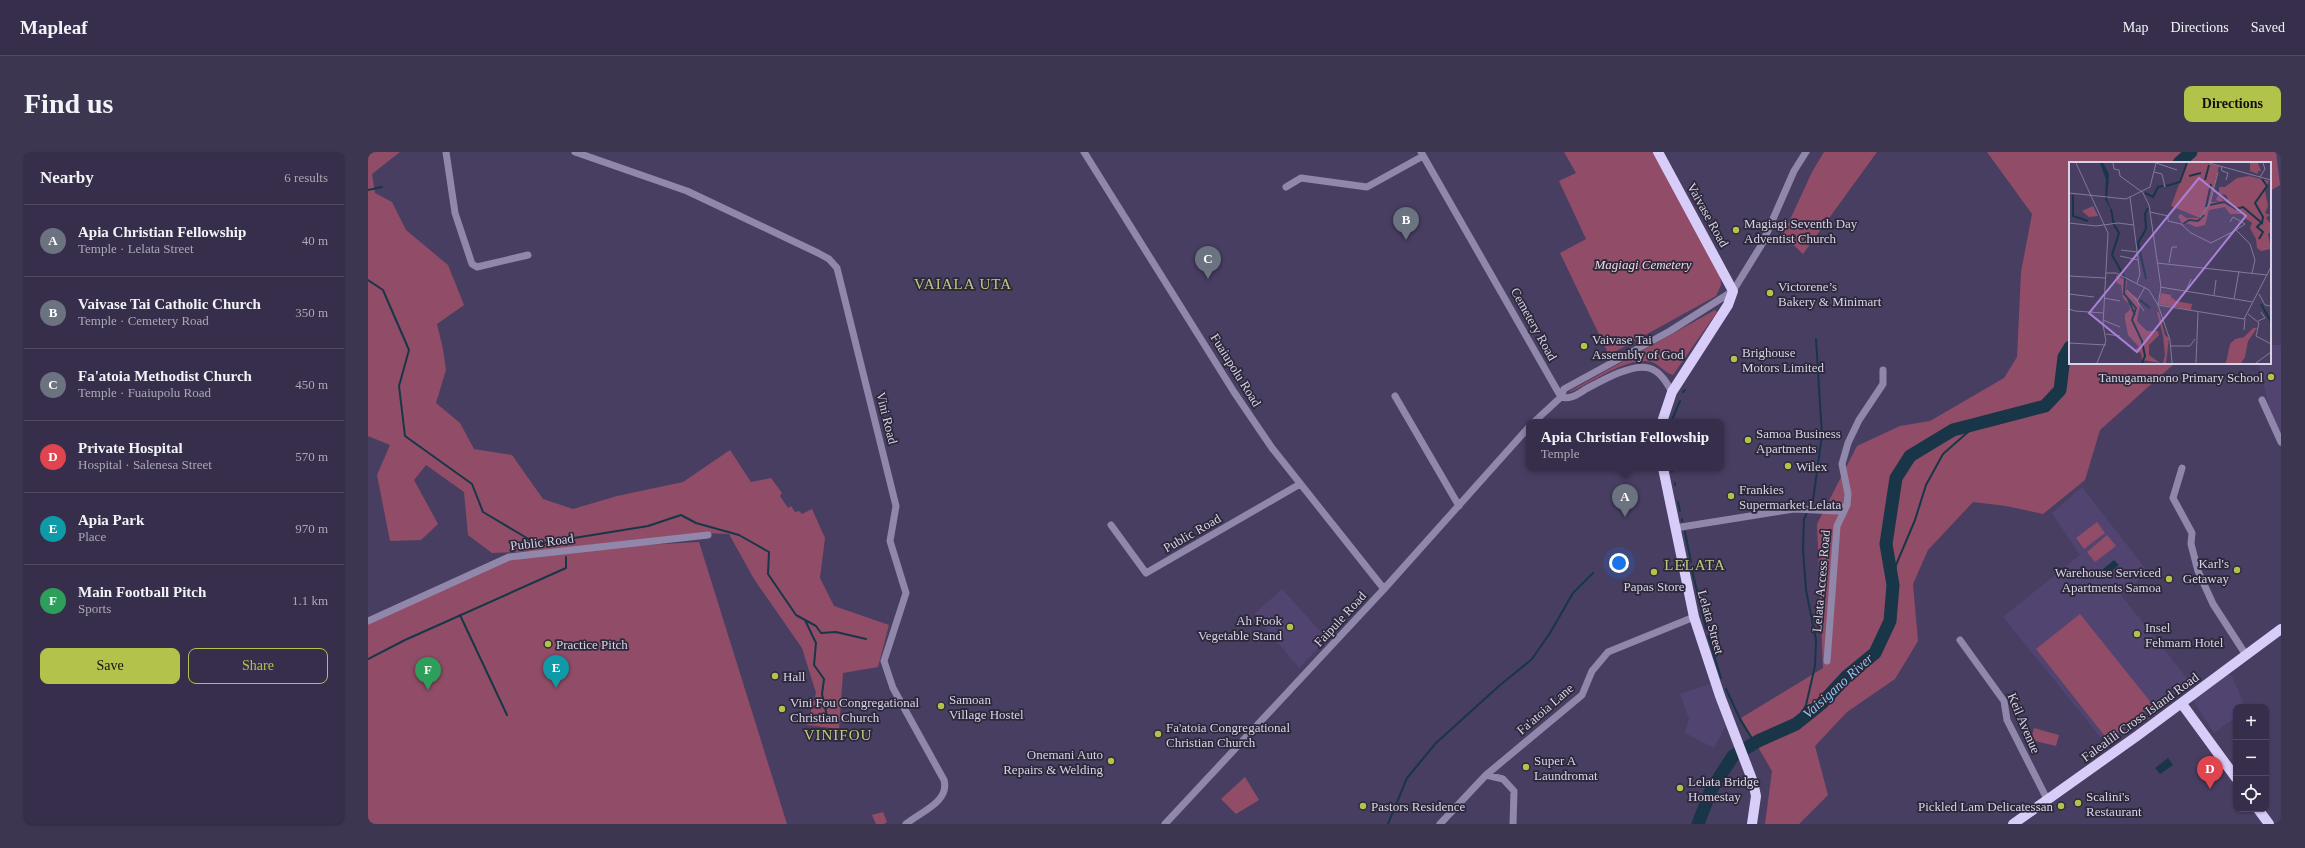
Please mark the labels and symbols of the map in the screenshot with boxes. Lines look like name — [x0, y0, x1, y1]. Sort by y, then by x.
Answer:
inset map — [2069, 162, 2271, 364]
street label: Vaivase Road — [1684, 180, 1732, 250]
pin: B — [1393, 207, 1419, 240]
place label: Magiagi Seventh Day Adventist Church — [1744, 216, 1858, 246]
marker: Magiagi Seventh Day Adventist Church — [1731, 225, 1741, 235]
pin: C — [1195, 246, 1221, 279]
park label: Magiagi Cemetery — [1593, 257, 1692, 272]
district label: VAIALA UTA — [914, 276, 1012, 292]
place label: Victorene’s Bakery & Minimart — [1778, 279, 1882, 309]
street label: Cemetery Road — [1508, 285, 1560, 364]
marker: Victorene’s Bakery & Minimart — [1765, 288, 1775, 298]
street label: Fuaiupolu Road — [1208, 331, 1265, 410]
place label: Vaivase Tai Assembly of God — [1592, 332, 1684, 362]
marker: Vaivase Tai Assembly of God — [1579, 341, 1589, 351]
place label: Brighouse Motors Limited — [1742, 345, 1824, 375]
marker: Brighouse Motors Limited — [1729, 354, 1739, 364]
place label: Tanugamanono Primary School — [2099, 370, 2263, 385]
marker: Tanugamanono Primary School — [2266, 372, 2276, 382]
street label: Vini Road — [873, 390, 901, 446]
place label: Samoa Business Apartments — [1756, 426, 1841, 456]
marker: Samoa Business Apartments — [1743, 435, 1753, 445]
place label: Wilex — [1796, 459, 1828, 474]
marker: Wilex — [1783, 461, 1793, 471]
place label: Frankies Supermarket Lelata — [1739, 482, 1841, 512]
pin: A — [1612, 484, 1638, 517]
marker: Frankies Supermarket Lelata — [1726, 491, 1736, 501]
street label: Public Road — [1161, 510, 1224, 555]
street label: Lelata Access Road — [1809, 529, 1833, 633]
street label: Public Road — [509, 531, 575, 553]
your location — [1609, 553, 1629, 573]
place label: Karl's Getaway — [2183, 556, 2229, 586]
district label: LELATA — [1664, 557, 1726, 573]
place label: Warehouse Serviced Apartments Samoa — [2055, 565, 2161, 595]
marker: Karl's Getaway — [2232, 565, 2242, 575]
marker: Papas Store — [1649, 567, 1659, 577]
marker: Warehouse Serviced Apartments Samoa — [2164, 574, 2174, 584]
place label: Papas Store — [1623, 579, 1685, 594]
street label: Faipule Road — [1311, 588, 1370, 650]
street label: Lelata Street — [1695, 588, 1727, 656]
place label: Ah Fook Vegetable Stand — [1198, 613, 1282, 643]
place label: Insel Fehmarn Hotel — [2145, 620, 2224, 650]
marker: Ah Fook Vegetable Stand — [1285, 622, 1295, 632]
marker: Insel Fehmarn Hotel — [2132, 629, 2142, 639]
place label: Practice Pitch — [556, 637, 628, 652]
marker: Practice Pitch — [543, 639, 553, 649]
water label: Vaisigano River — [1800, 650, 1877, 721]
pin: E — [543, 655, 569, 688]
pin: F — [415, 657, 441, 690]
place label: Hall — [783, 669, 806, 684]
street label: Falealili Cross Island Road — [2078, 669, 2202, 765]
marker: Hall — [770, 671, 780, 681]
street label: Fa'atoia Lane — [1514, 680, 1576, 738]
street label: Keil Avenue — [2005, 690, 2044, 756]
place label: Samoan Village Hostel — [949, 692, 1024, 722]
place label: Vini Fou Congregational Christian Church — [790, 695, 920, 725]
marker: Samoan Village Hostel — [936, 701, 946, 711]
marker: Vini Fou Congregational Christian Church — [777, 704, 787, 714]
place label: Fa'atoia Congregational Christian Church — [1166, 720, 1290, 750]
district label: VINIFOU — [804, 727, 872, 743]
marker: Fa'atoia Congregational Christian Church — [1153, 729, 1163, 739]
place label: Onemani Auto Repairs & Welding — [1003, 747, 1103, 777]
place label: Super A Laundromat — [1534, 753, 1598, 783]
marker: Onemani Auto Repairs & Welding — [1106, 756, 1116, 766]
pin: D — [2197, 756, 2223, 789]
marker: Super A Laundromat — [1521, 762, 1531, 772]
place label: Lelata Bridge Homestay — [1688, 774, 1759, 804]
marker: Lelata Bridge Homestay — [1675, 783, 1685, 793]
place label: Scalini's Restaurant — [2086, 789, 2142, 819]
marker: Scalini's Restaurant — [2073, 798, 2083, 808]
place label: Pastors Residence — [1371, 799, 1465, 814]
place label: Pickled Lam Delicatessan — [1918, 799, 2053, 814]
marker: Pastors Residence — [1358, 801, 1368, 811]
marker: Pickled Lam Delicatessan — [2056, 801, 2066, 811]

